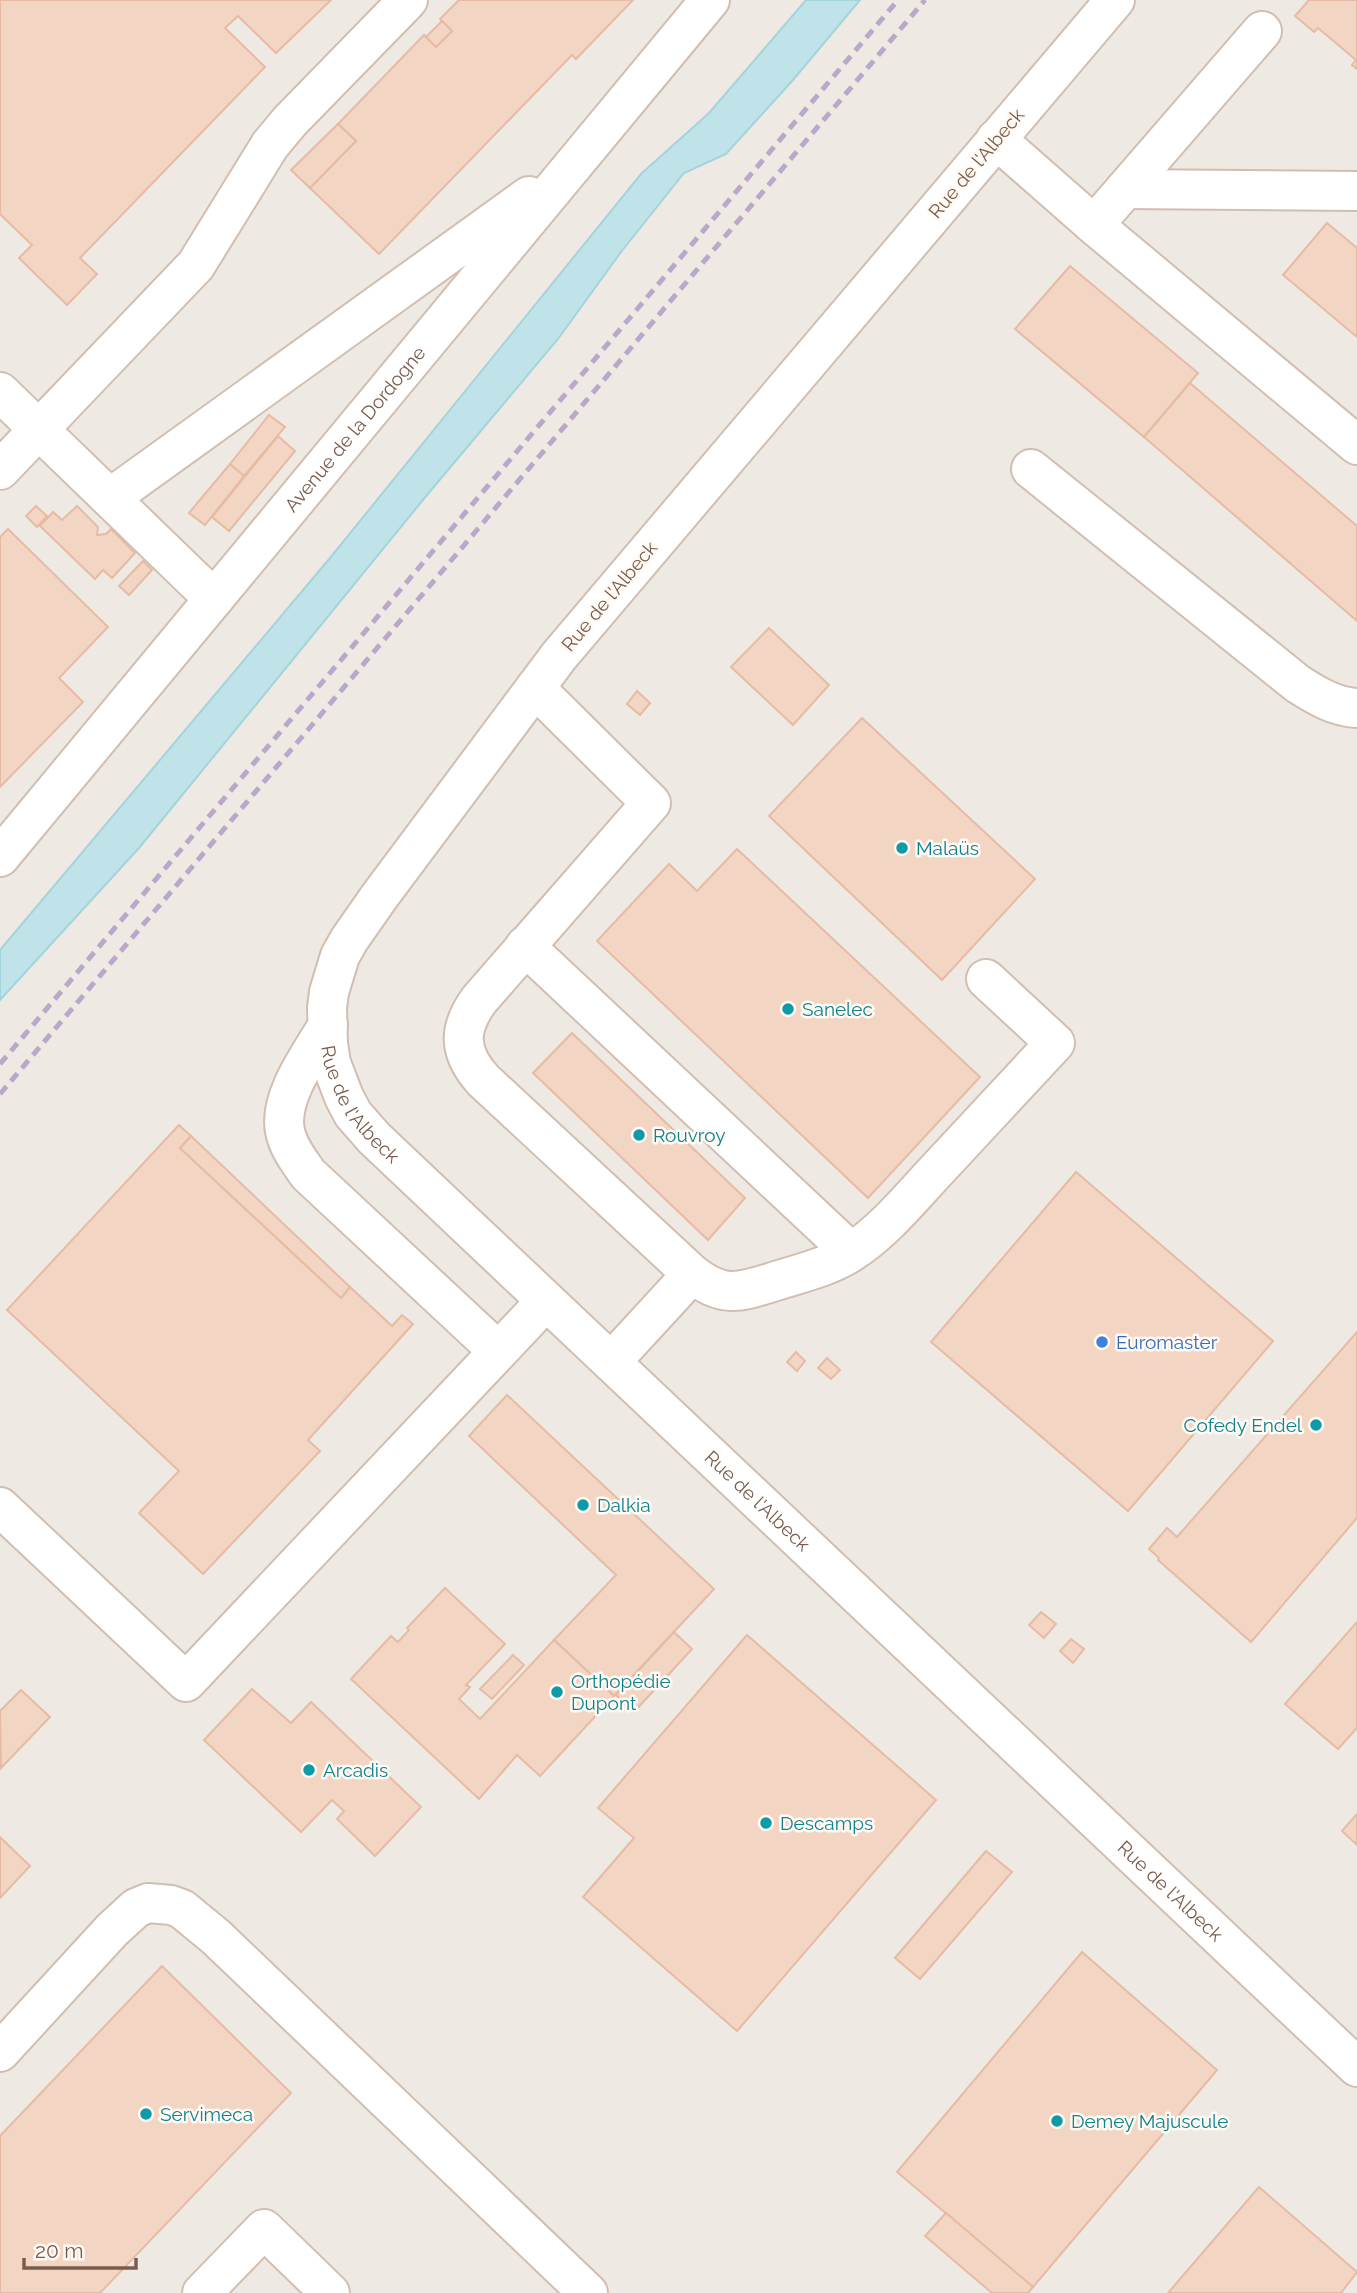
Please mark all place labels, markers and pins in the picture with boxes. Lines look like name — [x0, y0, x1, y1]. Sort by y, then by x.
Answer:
place label: Malaüs — [916, 837, 979, 859]
marker: Malaüs — [894, 840, 910, 856]
place label: Sanelec — [802, 998, 873, 1020]
marker: Sanelec — [780, 1001, 796, 1017]
place label: Rouvroy — [653, 1124, 725, 1146]
marker: Rouvroy — [631, 1127, 647, 1143]
place label: Euromaster — [1116, 1331, 1218, 1353]
marker: Euromaster — [1094, 1334, 1110, 1350]
place label: Cofedy Endel — [1184, 1414, 1303, 1436]
marker: Cofedy Endel — [1308, 1417, 1324, 1433]
place label: Dalkia — [597, 1494, 651, 1516]
marker: Dalkia — [575, 1497, 591, 1513]
place label: Orthopédie Dupont — [571, 1670, 671, 1714]
marker: Orthopédie Dupont — [549, 1684, 565, 1700]
place label: Arcadis — [323, 1759, 388, 1781]
marker: Arcadis — [301, 1762, 317, 1778]
place label: Descamps — [780, 1812, 873, 1834]
marker: Descamps — [758, 1815, 774, 1831]
place label: Servimeca — [160, 2103, 253, 2125]
marker: Servimeca — [138, 2106, 154, 2122]
place label: Demey Majuscule — [1071, 2110, 1228, 2132]
marker: Demey Majuscule — [1049, 2113, 1065, 2129]

